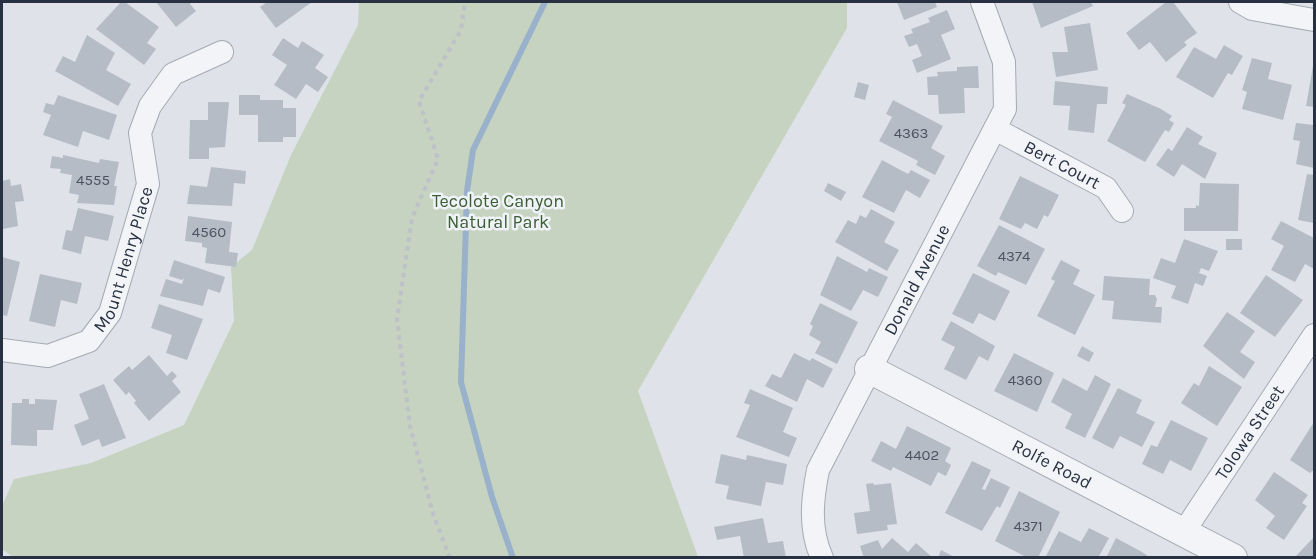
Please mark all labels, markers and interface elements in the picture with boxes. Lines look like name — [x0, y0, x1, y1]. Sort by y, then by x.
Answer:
house number: 4363 — [894, 124, 928, 142]
street label: Bert Court — [1020, 135, 1104, 194]
house number: 4555 — [76, 171, 110, 189]
street label: Mount Henry Place — [88, 184, 158, 337]
park label: Tecolote Canyon Natural Park — [432, 190, 564, 233]
street label: Donald Avenue — [879, 221, 954, 339]
house number: 4560 — [192, 223, 226, 241]
house number: 4374 — [998, 247, 1031, 265]
house number: 4360 — [1008, 371, 1042, 389]
street label: Tolowa Street — [1210, 381, 1289, 484]
street label: Rolfe Road — [1008, 434, 1096, 494]
house number: 4402 — [905, 446, 939, 464]
house number: 4371 — [1013, 517, 1043, 535]

